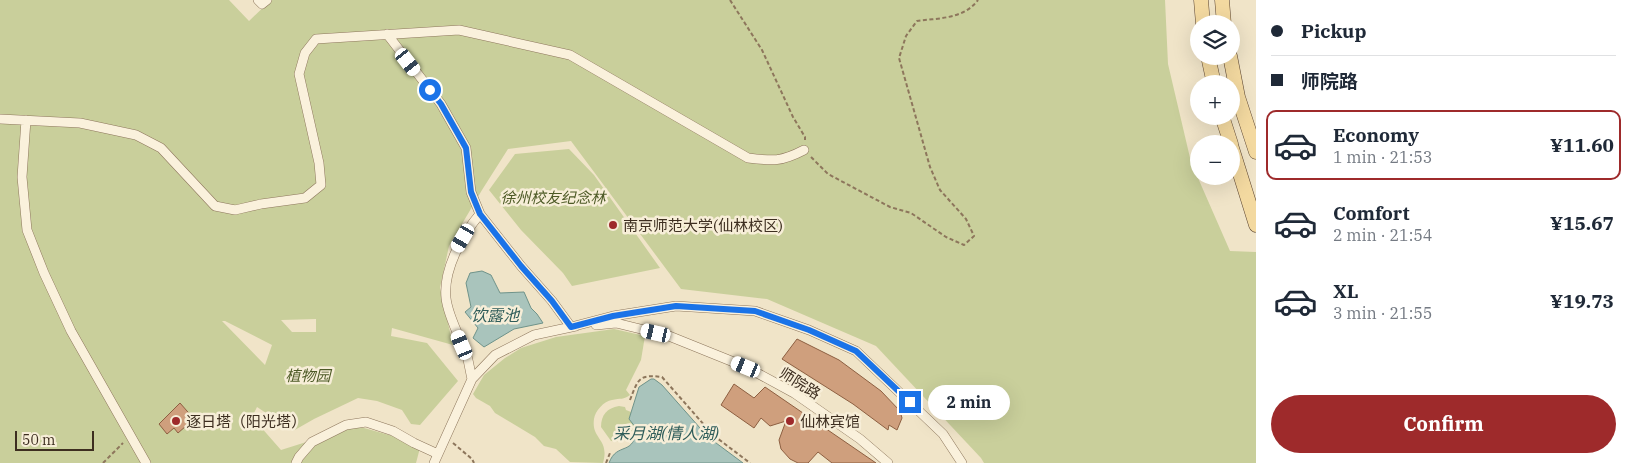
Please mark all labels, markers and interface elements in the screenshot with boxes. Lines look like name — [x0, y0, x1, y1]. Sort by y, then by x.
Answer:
map controls — [1190, 15, 1240, 185]
button: layers — [1190, 15, 1240, 65]
text: Pickup — [1301, 19, 1366, 43]
car — [392, 46, 423, 78]
text: 师院路 — [1301, 69, 1358, 93]
button: + — [1190, 75, 1240, 125]
route start — [419, 79, 441, 101]
icon: car — [1273, 123, 1318, 168]
text: Economy — [1333, 123, 1419, 147]
text: ¥11.60 — [1550, 133, 1614, 157]
button: − — [1190, 135, 1240, 185]
text: 1 min · 21:53 — [1333, 147, 1432, 167]
park label: 徐州校友纪念林 — [500, 188, 607, 207]
icon: car — [1273, 201, 1318, 246]
text: Comfort — [1333, 201, 1410, 225]
text: ¥15.67 — [1550, 211, 1614, 235]
place label: 南京师范大学(仙林校区) — [623, 216, 783, 235]
marker: 南京师范大学(仙林校区) — [607, 219, 619, 231]
car — [449, 221, 476, 255]
text: 2 min · 21:54 — [1333, 225, 1432, 245]
icon: car — [1273, 279, 1318, 324]
text: XL — [1333, 279, 1359, 303]
text: ¥19.73 — [1550, 289, 1614, 313]
text: 3 min · 21:55 — [1333, 303, 1432, 323]
water label: 饮露池 — [471, 305, 521, 325]
car — [639, 322, 672, 344]
car — [449, 328, 474, 362]
car — [729, 354, 762, 380]
street label: 师院路 — [776, 363, 824, 403]
park label: 植物园 — [285, 366, 332, 385]
callout: 2 min — [928, 384, 1010, 420]
route end — [899, 391, 921, 413]
text: 2 min — [947, 392, 991, 412]
button: Confirm — [1271, 395, 1616, 453]
place label: 逐日塔（阳光塔） — [186, 412, 306, 431]
place label: 仙林宾馆 — [800, 412, 860, 431]
marker: 逐日塔（阳光塔） — [170, 415, 182, 427]
marker: 仙林宾馆 — [784, 415, 796, 427]
water label: 采月湖(情人湖) — [613, 423, 719, 443]
scale bar — [15, 428, 94, 451]
text: 50 m — [22, 431, 55, 449]

